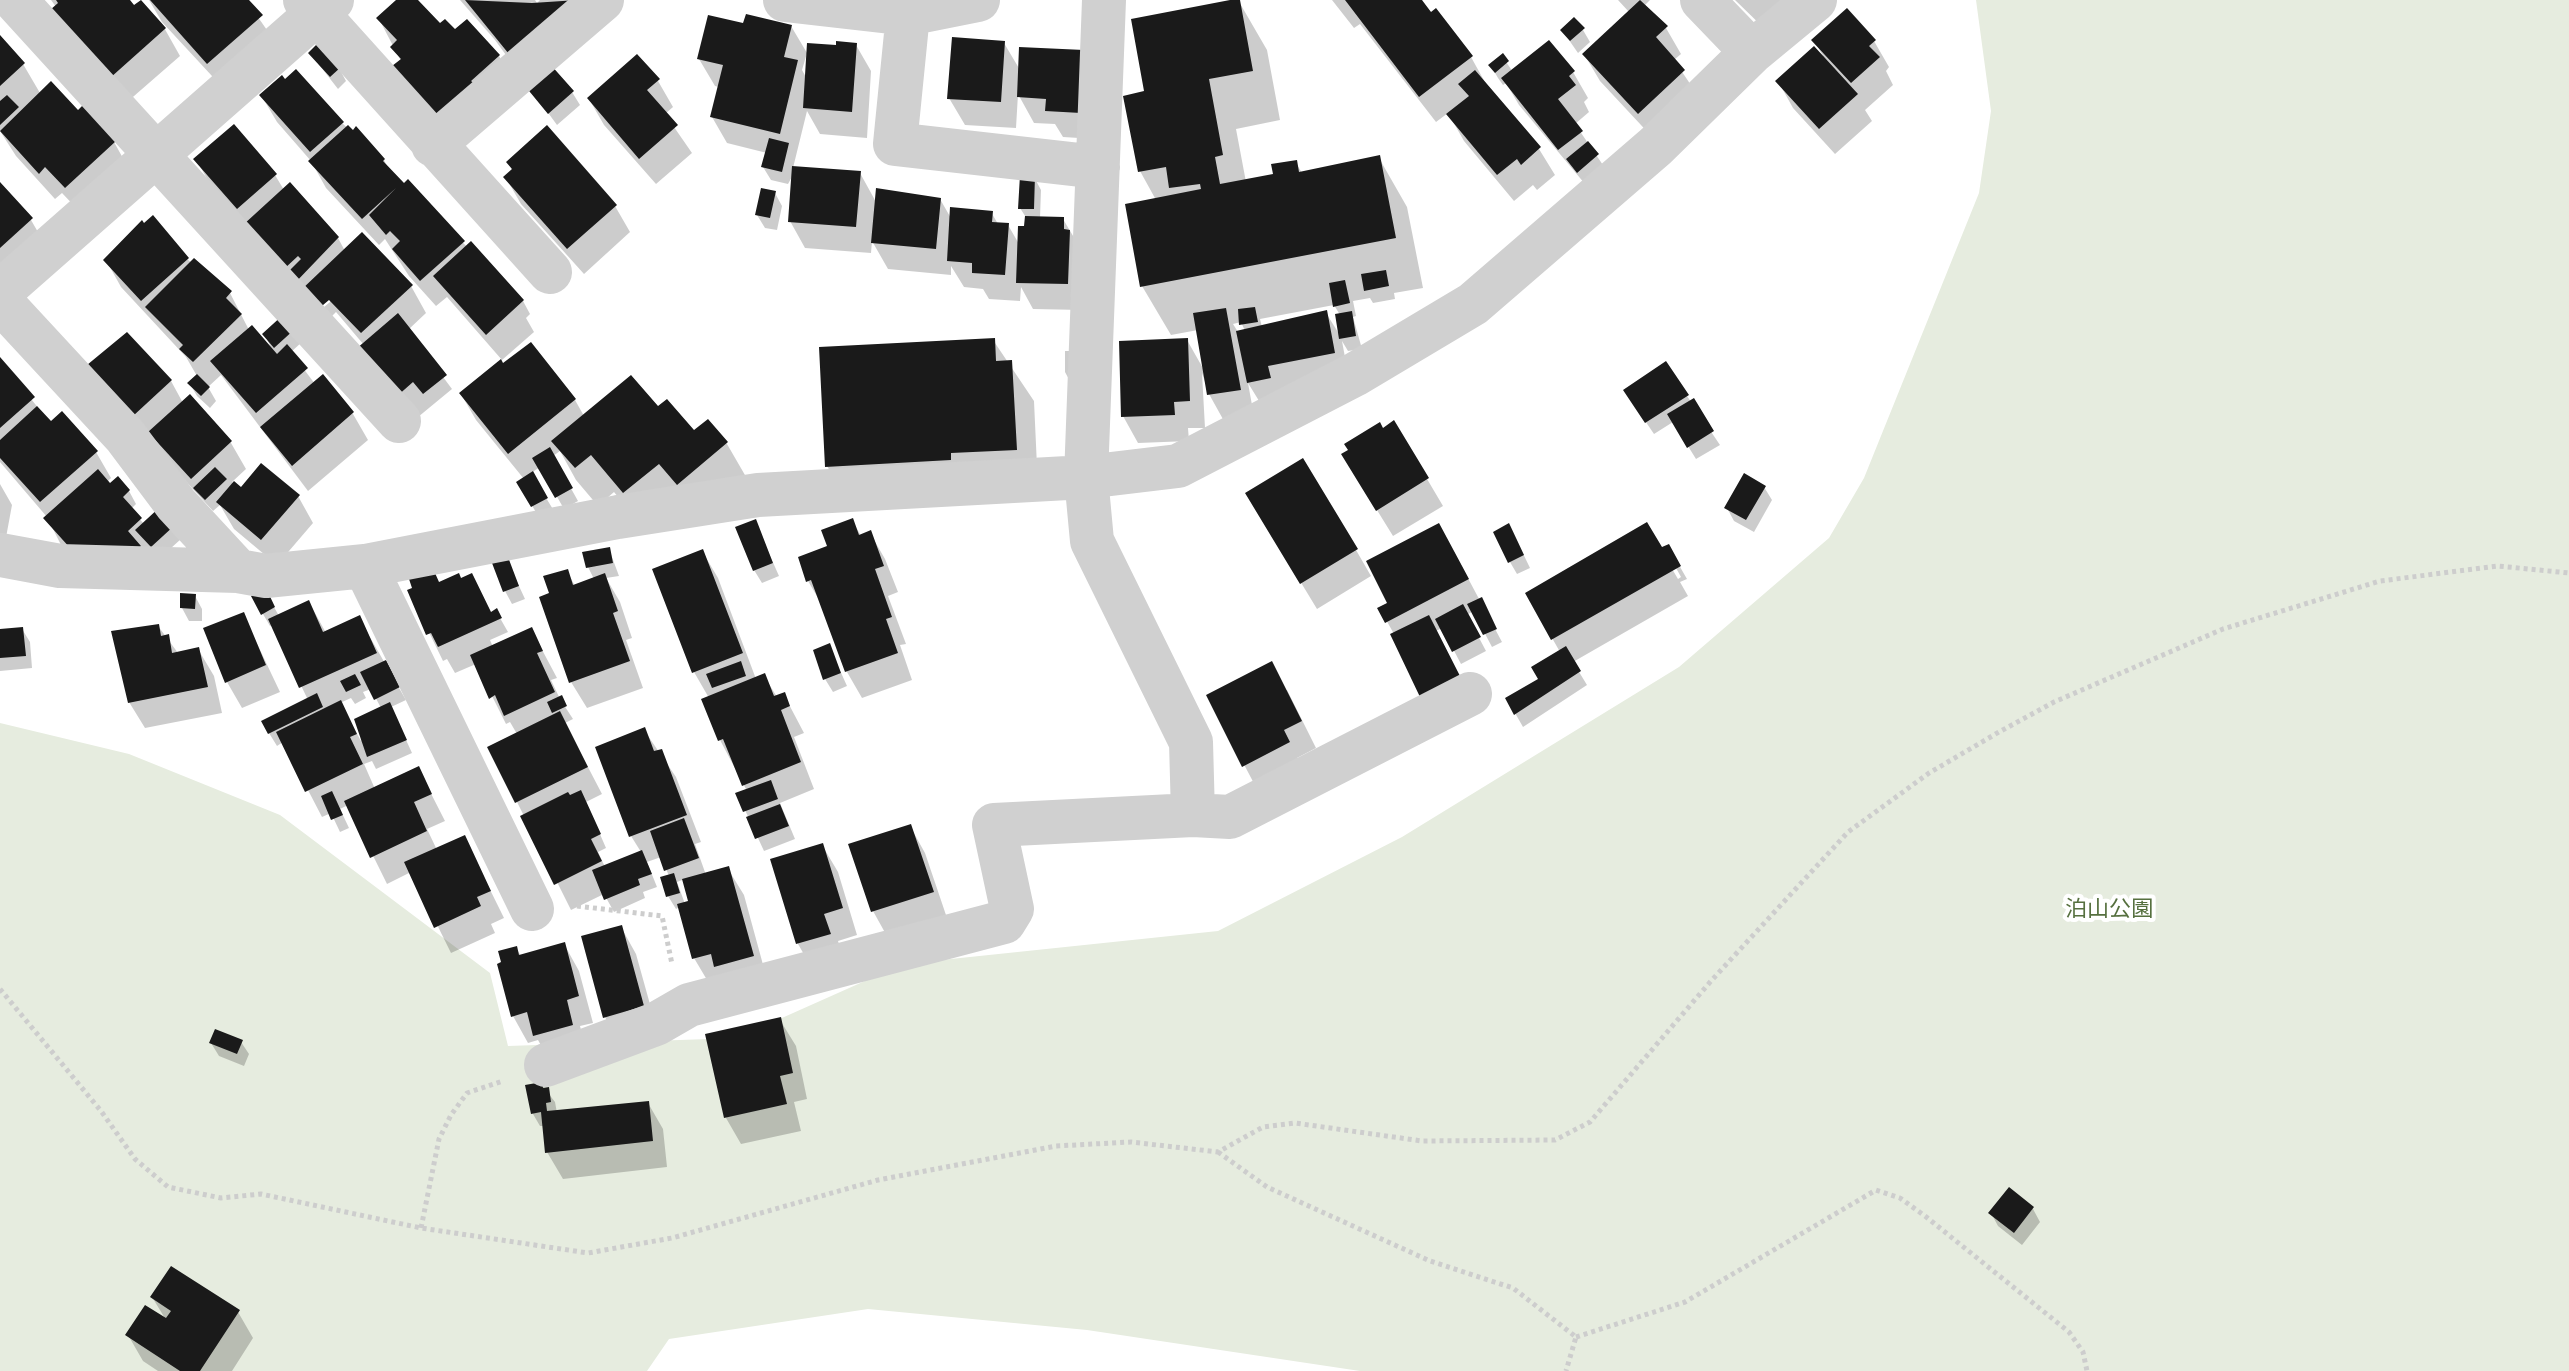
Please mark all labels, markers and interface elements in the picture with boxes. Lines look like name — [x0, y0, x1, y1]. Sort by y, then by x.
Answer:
park label: 泊山公園 — [2065, 897, 2153, 923]

